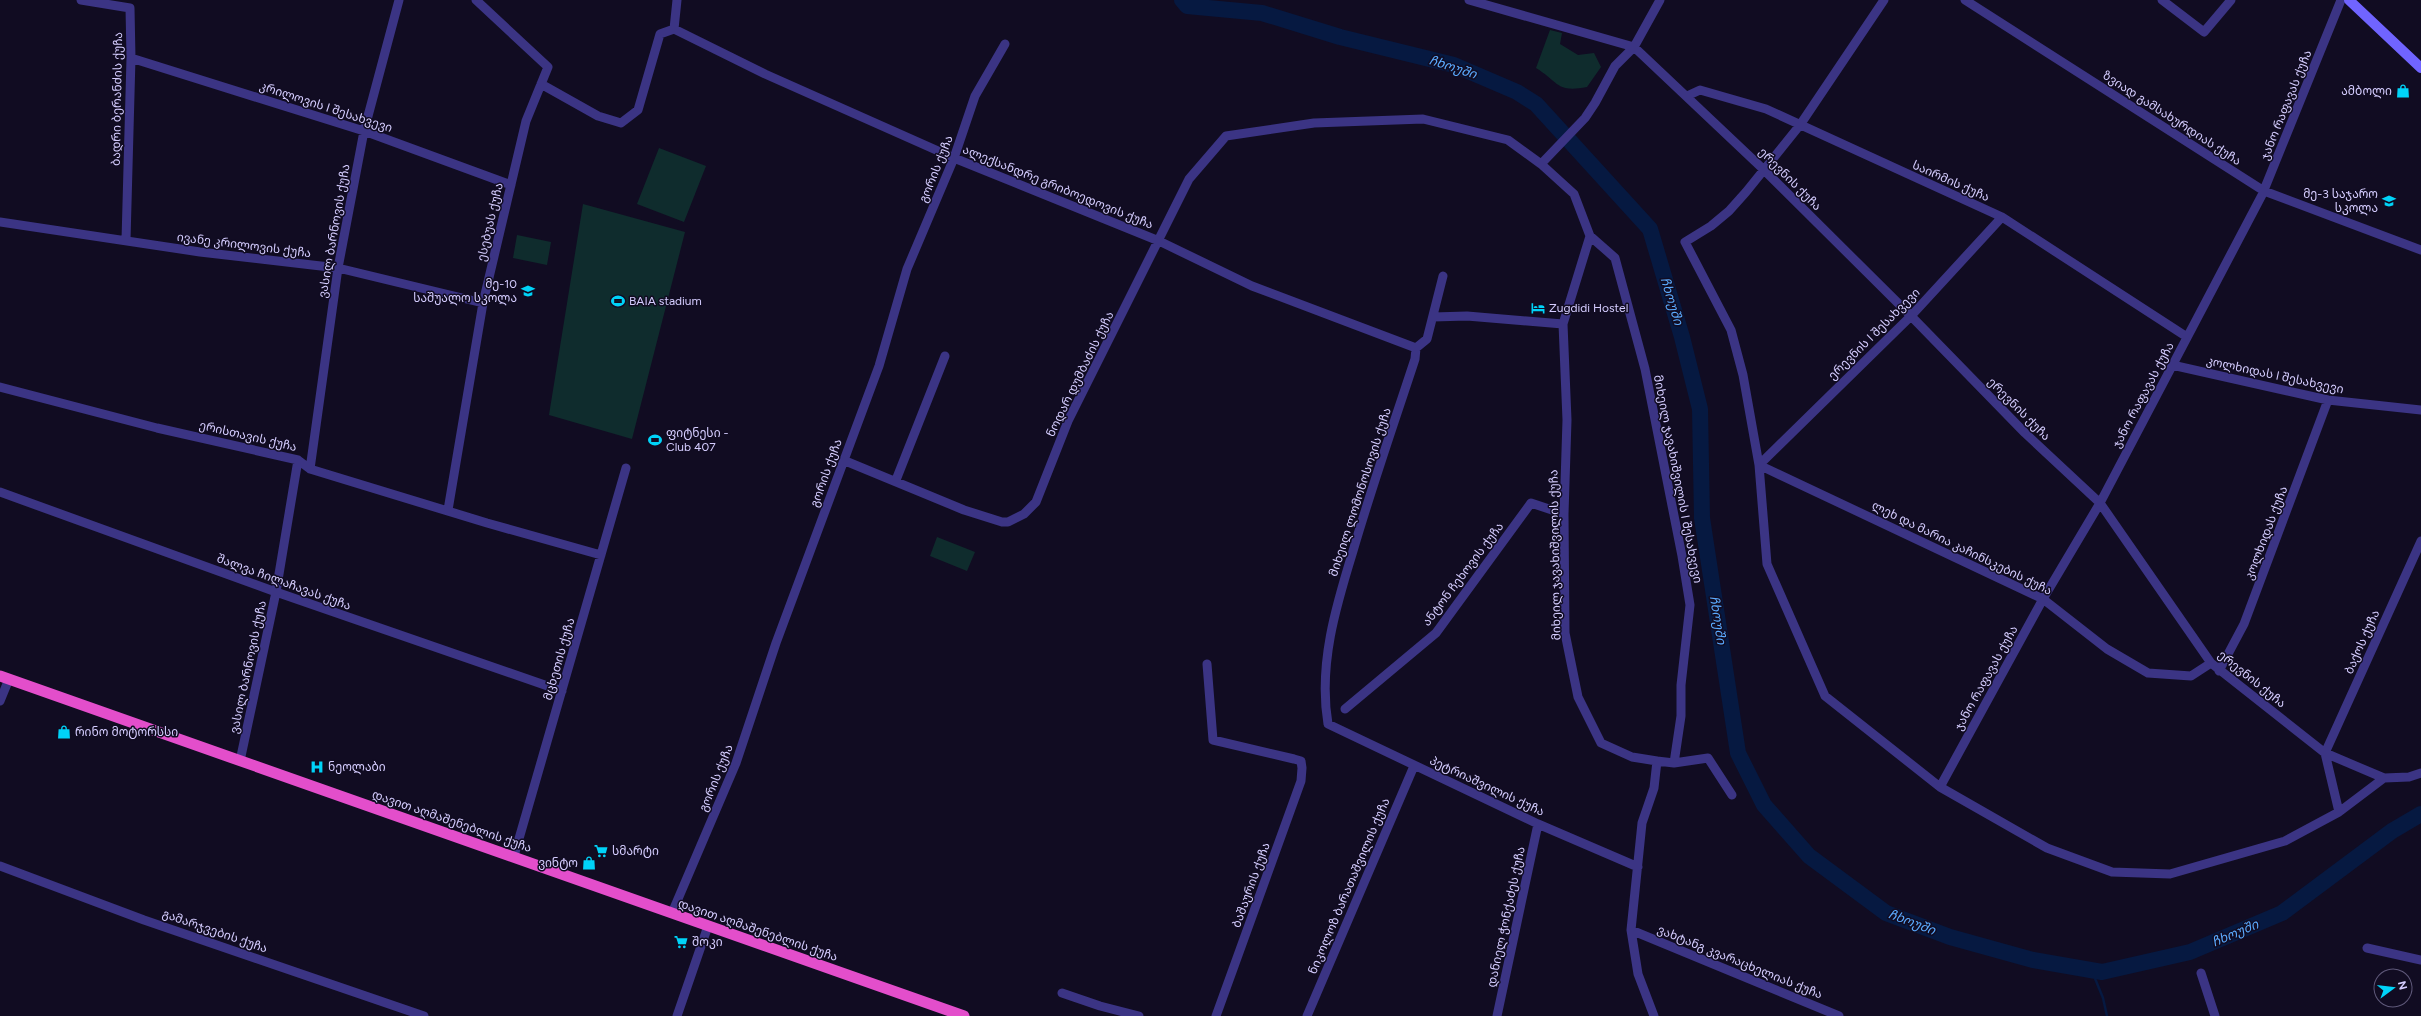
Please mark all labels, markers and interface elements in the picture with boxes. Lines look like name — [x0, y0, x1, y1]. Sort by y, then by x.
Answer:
street label: ბადრი ბერანძის ქუჩა — [109, 32, 126, 166]
street label: ჯანო რაფავას ქუჩა — [2258, 48, 2314, 162]
water label: ჩხოუში — [1427, 52, 1479, 83]
street label: ზვიად გამსახურდიას ქუჩა — [2100, 68, 2244, 169]
street label: კრილოვის I შესახვევი — [258, 79, 394, 136]
shop icon: ამბოლი — [2395, 83, 2411, 99]
place label: ამბოლი — [2341, 84, 2392, 99]
street label: გორის ქუჩა — [916, 133, 956, 205]
street label: ალექსანდრე გრიბოედოვის ქუჩა — [960, 142, 1155, 233]
street label: ერევნის ქუჩა — [1756, 145, 1824, 213]
street label: საირმის ქუჩა — [1910, 158, 1992, 204]
street label: ვასილ ბარნოვის ქუჩა — [315, 163, 354, 299]
street label: ესებუას ქუჩა — [474, 181, 506, 263]
place label: მე-3 საჯარო სკოლა — [2303, 187, 2378, 216]
school or university icon: მე-3 საჯარო სკოლა — [2381, 193, 2397, 209]
street label: ივანე კრილოვის ქუჩა — [176, 230, 312, 261]
water label: ჩხოუში — [1657, 275, 1687, 327]
place label: მე-10 საშუალო სკოლა — [413, 277, 517, 306]
school or university icon: მე-10 საშუალო სკოლა — [520, 283, 536, 299]
street label: ერევნის I შესახვევი — [1825, 285, 1923, 383]
sports icon: BAIA stadium — [610, 293, 626, 309]
place label: BAIA stadium — [629, 294, 702, 308]
hotel icon: Zugdidi Hostel — [1530, 300, 1546, 316]
place label: Zugdidi Hostel — [1549, 301, 1628, 315]
street label: ნოდარ დუმბაძის ქუჩა — [1043, 309, 1117, 439]
street label: ჯანო რაფავას ქუჩა — [2109, 340, 2177, 450]
street label: კოლხიდას I შესახვევი — [2205, 354, 2345, 397]
street label: მიხეილ ჯავახიშვილის I შესახვევი — [1650, 374, 1705, 585]
street label: ერევნის ქუჩა — [1985, 375, 2053, 443]
street label: მიხეილ ლომონოსოვის ქუჩა — [1326, 406, 1395, 578]
street label: ერისთავის ქუჩა — [198, 418, 298, 454]
place label: ფიტნესი - Club 407 — [666, 426, 729, 454]
sports icon: ფიტნესი - Club 407 — [647, 432, 663, 448]
street label: გორის ქუჩა — [807, 437, 845, 509]
street label: მიხეილ ჯავახიშვილის ქუჩა — [1547, 469, 1564, 641]
street label: კოლხიდას ქუჩა — [2242, 484, 2291, 582]
street label: ლეხ და მარია კაჩინსკების ქუჩა — [1869, 498, 2054, 599]
street label: ანტონ ჩეხოვის ქუჩა — [1420, 520, 1506, 628]
street label: შალვა ჩილაჩავას ქუჩა — [215, 551, 353, 614]
water label: ჩხოუში — [1706, 595, 1729, 646]
street label: ვასილ ბარნოვის ქუჩა — [227, 599, 270, 735]
street label: ბაქოს ქუჩა — [2342, 608, 2382, 676]
street label: მცხეთის ქუჩა — [541, 616, 577, 702]
street label: ჯანო რაფავას ქუჩა — [1951, 623, 2021, 733]
street label: ერევნის ქუჩა — [2215, 648, 2289, 710]
shop icon: რინო მოტორსსი — [56, 724, 72, 740]
place label: რინო მოტორსსი — [75, 725, 178, 739]
street label: გორის ქუჩა — [696, 742, 736, 814]
street label: პეტრიაშვილის ქუჩა — [1427, 753, 1547, 820]
hospital icon: ნეოლაბი — [309, 759, 325, 775]
place label: ნეოლაბი — [328, 760, 386, 775]
street label: დავით აღმაშენებლის ქუჩა — [370, 787, 534, 856]
street label: ნიკოლოზ ბარათაშვილის ქუჩა — [1305, 796, 1393, 976]
street label: ბაშაურის ქუჩა — [1229, 841, 1273, 929]
supermarket icon: სმარტი — [593, 843, 609, 859]
place label: სმარტი — [612, 844, 659, 858]
street label: დანიელ ჭონქაძეს ქუჩა — [1484, 845, 1529, 989]
shop icon: ვინტო — [581, 855, 597, 871]
place label: ვინტო — [538, 856, 578, 870]
street label: დავით აღმაშენებლის ქუჩა — [676, 896, 840, 965]
street label: გამარჯვების ქუჩა — [161, 906, 269, 956]
water label: ჩხოუში — [1886, 906, 1938, 939]
water label: ჩხოუში — [2209, 916, 2261, 950]
street label: ვახტანგ კვარაცხელიას ქუჩა — [1655, 922, 1825, 1003]
supermarket icon: შოკი — [673, 934, 689, 950]
place label: შოკი — [692, 935, 723, 949]
north arrow — [2373, 968, 2413, 1008]
text: N — [2395, 980, 2410, 991]

